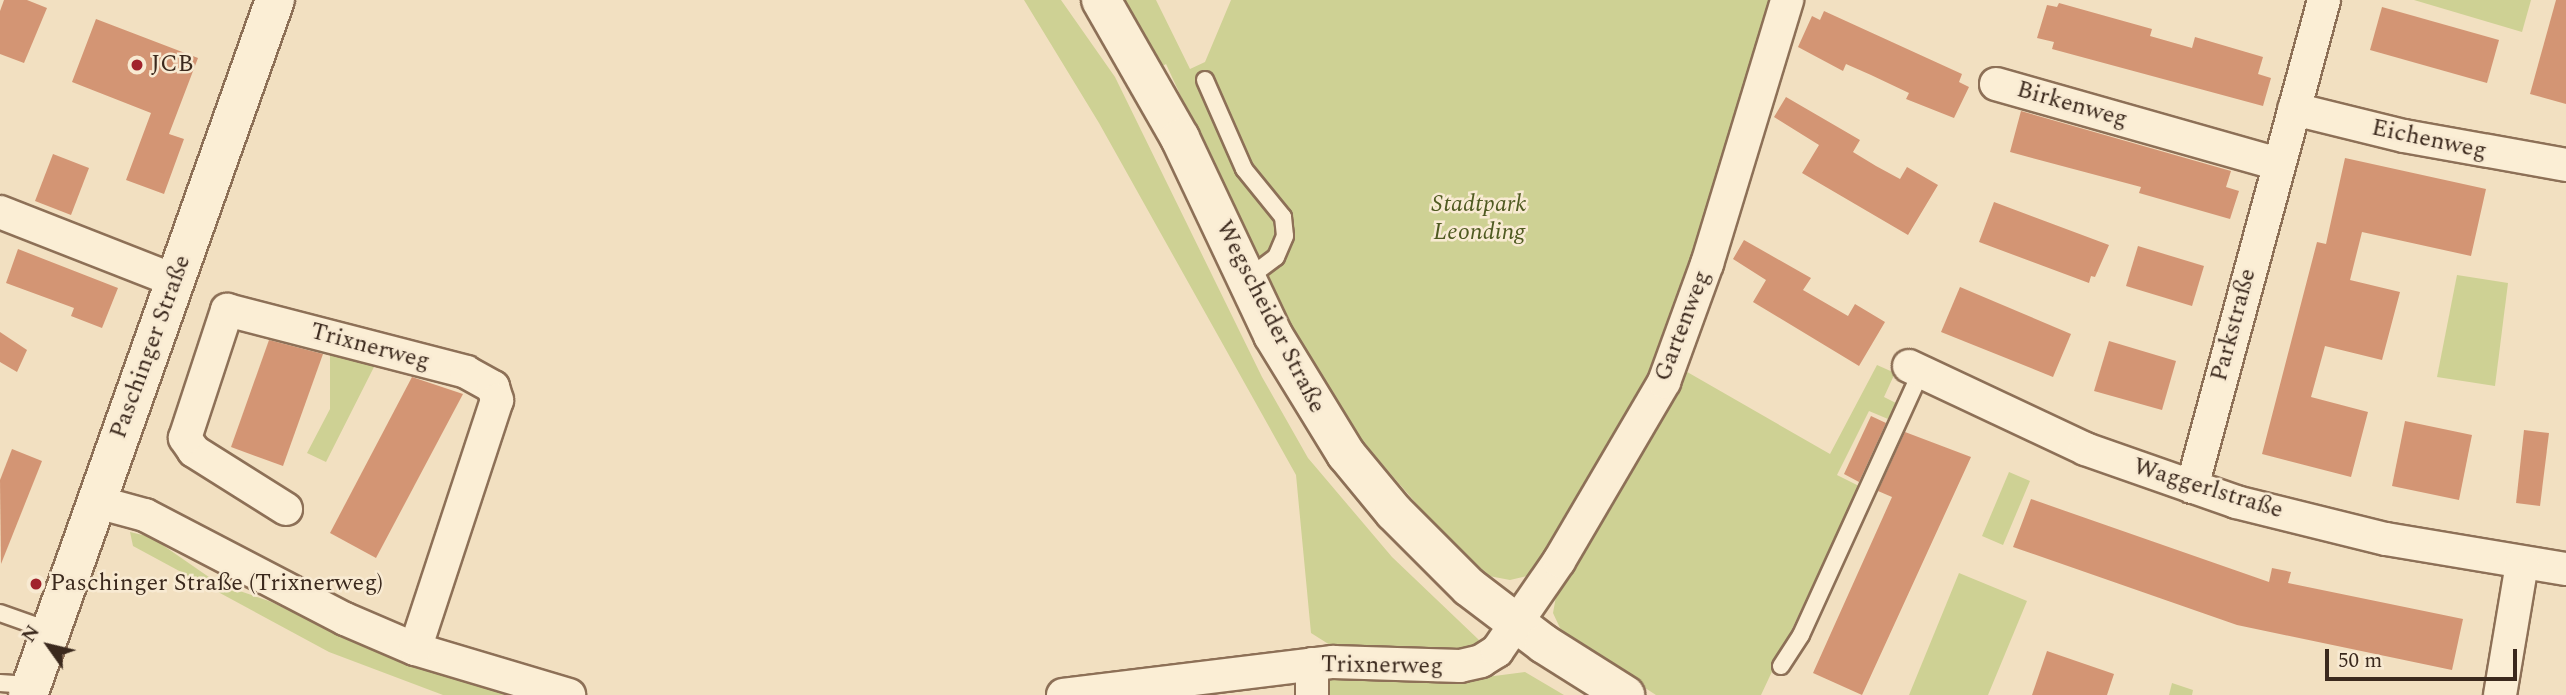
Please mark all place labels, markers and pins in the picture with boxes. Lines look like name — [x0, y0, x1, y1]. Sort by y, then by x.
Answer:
place label: JCB — [151, 51, 194, 79]
marker: JCB — [129, 57, 145, 73]
place label: Paschinger Straße (Trixnerweg) — [50, 570, 383, 598]
marker: Paschinger Straße (Trixnerweg) — [28, 576, 44, 592]

